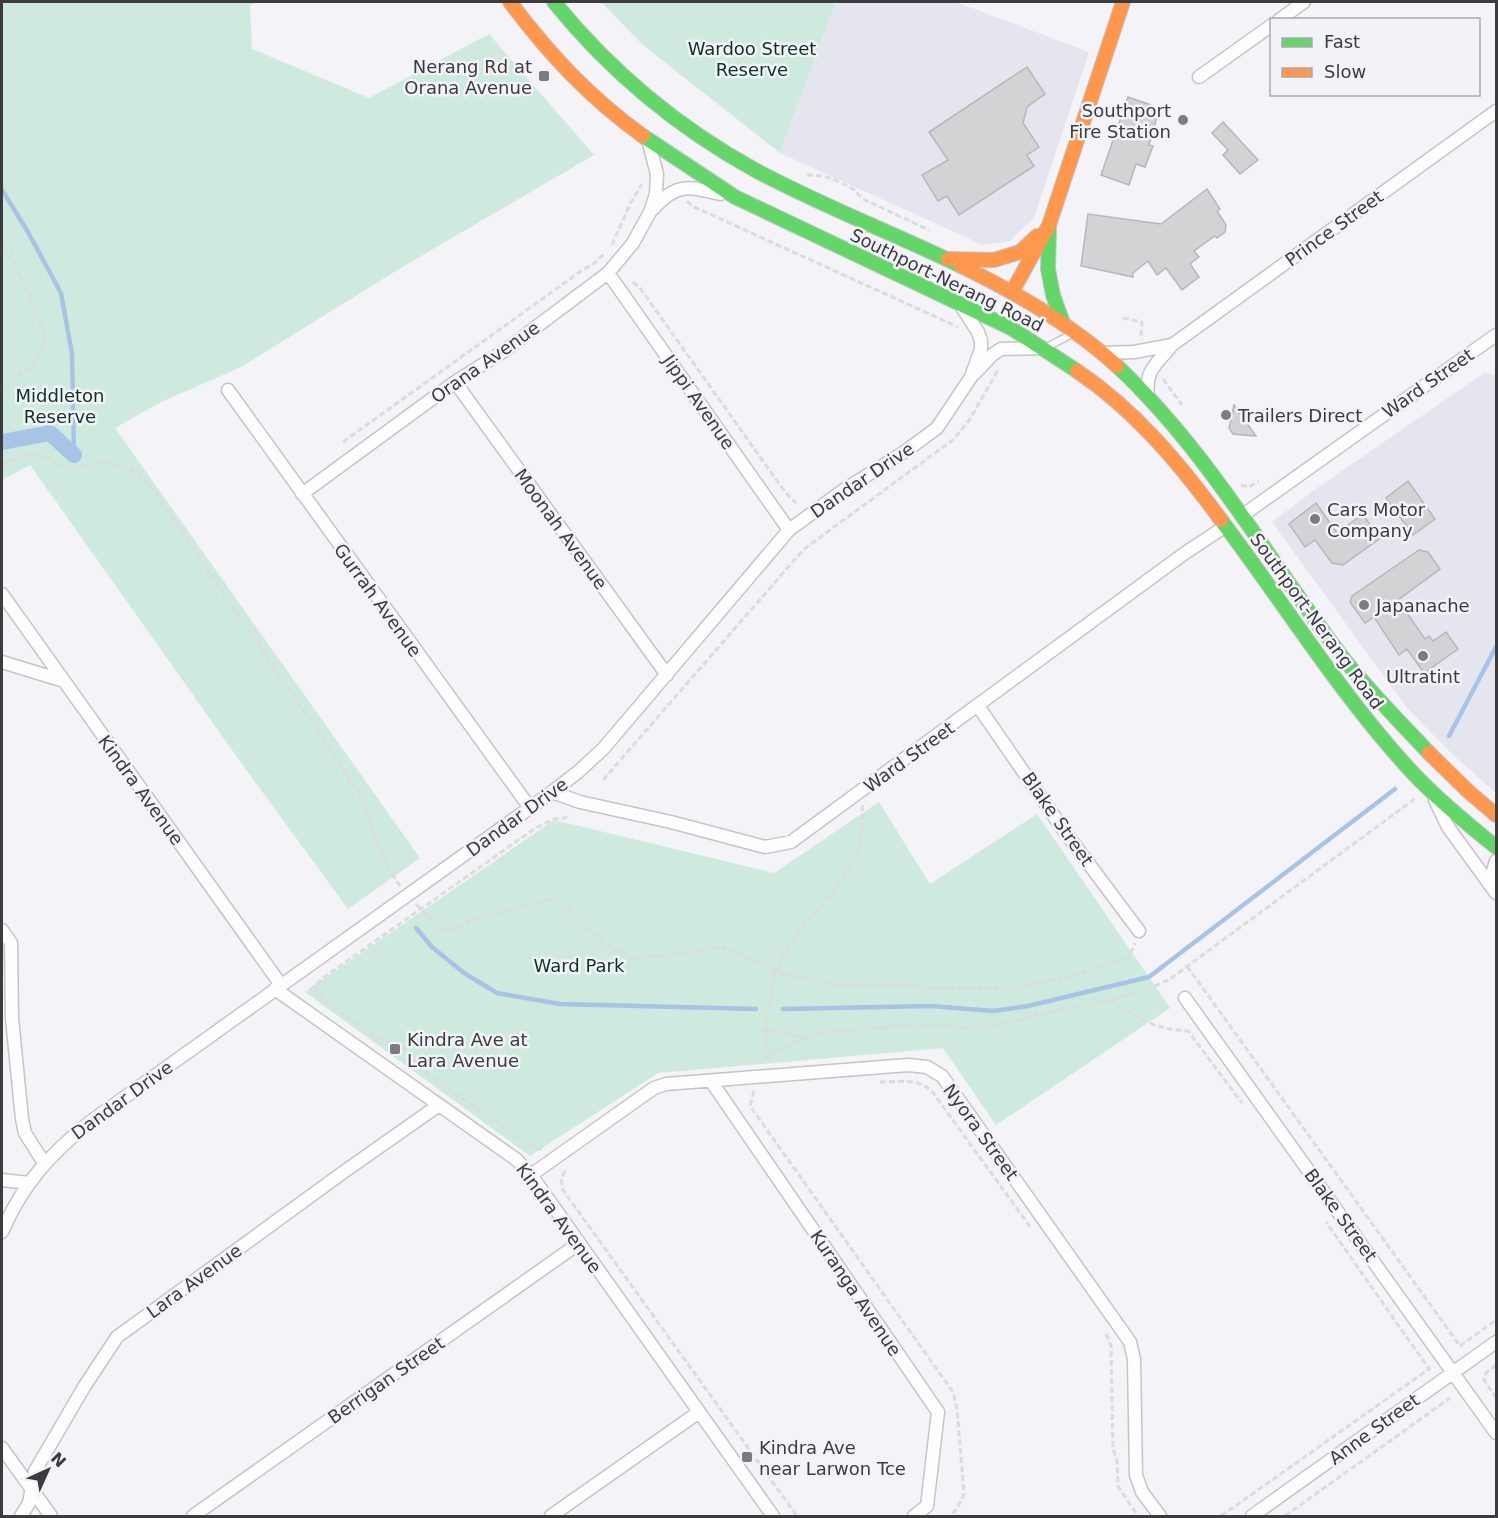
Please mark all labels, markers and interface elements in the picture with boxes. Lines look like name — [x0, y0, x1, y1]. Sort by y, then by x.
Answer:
legend — [1270, 18, 1480, 96]
text: Fast — [1324, 31, 1360, 52]
park label: Wardoo Street Reserve — [688, 38, 816, 80]
place label: Nerang Rd at Orana Avenue — [404, 56, 532, 98]
text: Slow — [1324, 61, 1366, 82]
marker: Nerang Rd at Orana Avenue — [537, 69, 551, 83]
place label: Southport Fire Station — [1069, 100, 1171, 142]
marker: Southport Fire Station — [1176, 113, 1190, 127]
street label: Prince Street — [1281, 185, 1387, 271]
street label: Southport-Nerang Road — [847, 224, 1047, 336]
street label: Orana Avenue — [427, 317, 543, 407]
street label: Ward Street — [1378, 344, 1478, 422]
street label: Jippi Avenue — [658, 350, 739, 453]
park label: Middleton Reserve — [16, 385, 104, 427]
place label: Trailers Direct — [1237, 405, 1362, 426]
marker: Trailers Direct — [1219, 408, 1233, 422]
street label: Dandar Drive — [806, 438, 918, 522]
street label: Moonah Avenue — [510, 465, 612, 593]
place label: Cars Motor Company — [1327, 499, 1426, 541]
marker: Cars Motor Company — [1308, 512, 1322, 526]
street label: Southport-Nerang Road — [1246, 529, 1388, 713]
street label: Gurrah Avenue — [330, 539, 426, 661]
place label: Japanache — [1375, 595, 1470, 616]
marker: Japanache — [1357, 598, 1371, 612]
marker: Ultratint — [1416, 649, 1430, 663]
place label: Ultratint — [1386, 666, 1460, 687]
street label: Ward Street — [860, 717, 958, 797]
street label: Kindra Avenue — [94, 731, 188, 849]
street label: Blake Street — [1018, 768, 1098, 870]
street label: Dandar Drive — [462, 773, 572, 861]
park label: Ward Park — [534, 955, 625, 976]
place label: Kindra Ave at Lara Avenue — [407, 1029, 528, 1071]
marker: Kindra Ave at Lara Avenue — [388, 1042, 402, 1056]
street label: Dandar Drive — [67, 1056, 177, 1144]
street label: Nyora Street — [939, 1080, 1023, 1184]
street label: Kindra Avenue — [512, 1159, 606, 1277]
street label: Blake Street — [1300, 1164, 1382, 1266]
street label: Kuranga Avenue — [806, 1226, 906, 1360]
street label: Lara Avenue — [142, 1240, 246, 1322]
street label: Berrigan Street — [324, 1332, 448, 1428]
street label: Anne Street — [1325, 1389, 1423, 1469]
place label: Kindra Ave near Larwon Tce — [759, 1437, 906, 1479]
north arrow — [18, 1440, 78, 1500]
text: N — [47, 1448, 70, 1471]
marker: Kindra Ave near Larwon Tce — [740, 1450, 754, 1464]

